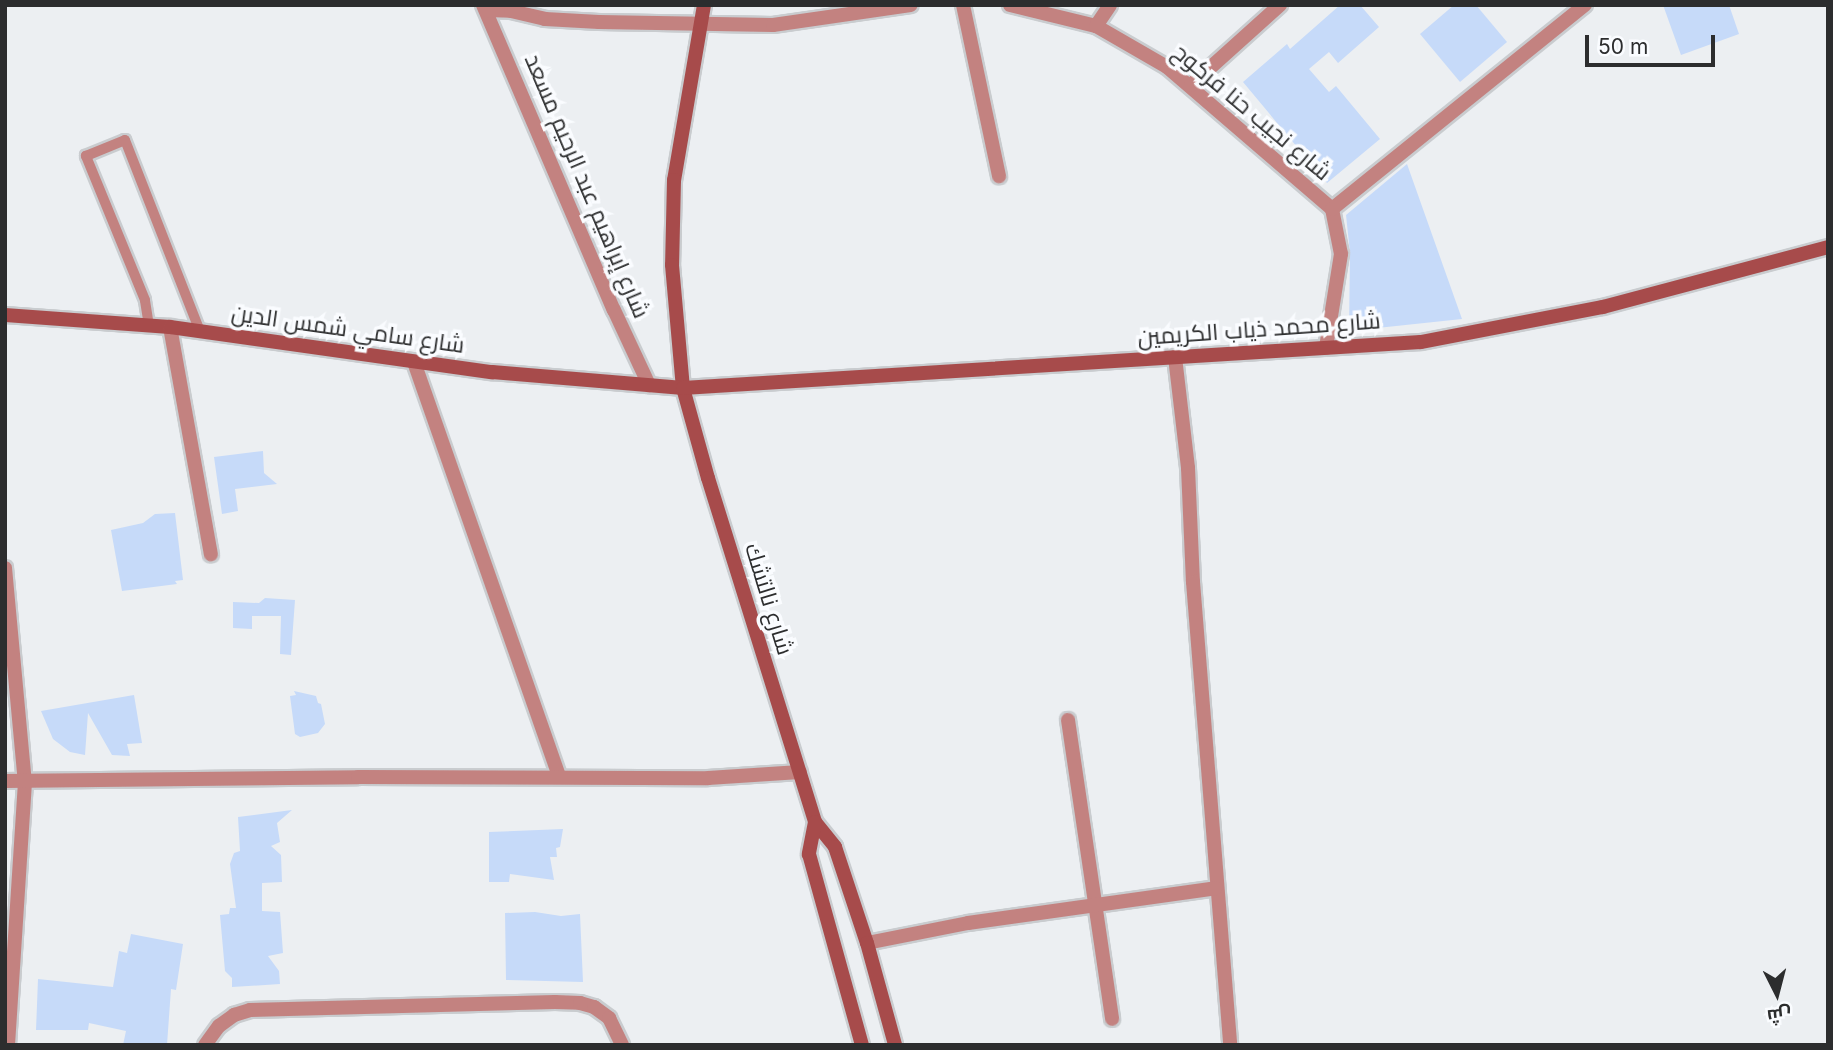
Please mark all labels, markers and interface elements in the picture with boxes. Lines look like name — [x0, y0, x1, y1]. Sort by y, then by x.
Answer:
scale bar — [1588, 21, 1717, 65]
text: 50 m — [1598, 34, 1648, 59]
street label: شارع نجيب حنا فركوح — [1167, 38, 1337, 186]
street label: شارع إبراهيم عبد الرحيم مسعد — [519, 50, 655, 322]
street label: شارع سامي شمس الدين — [230, 299, 466, 359]
street label: شارع محمد ذياب الكريمين — [1137, 307, 1381, 351]
street label: شارع نالتشك — [739, 540, 799, 658]
north arrow — [1742, 959, 1812, 1029]
text: ش — [1766, 1003, 1793, 1028]

